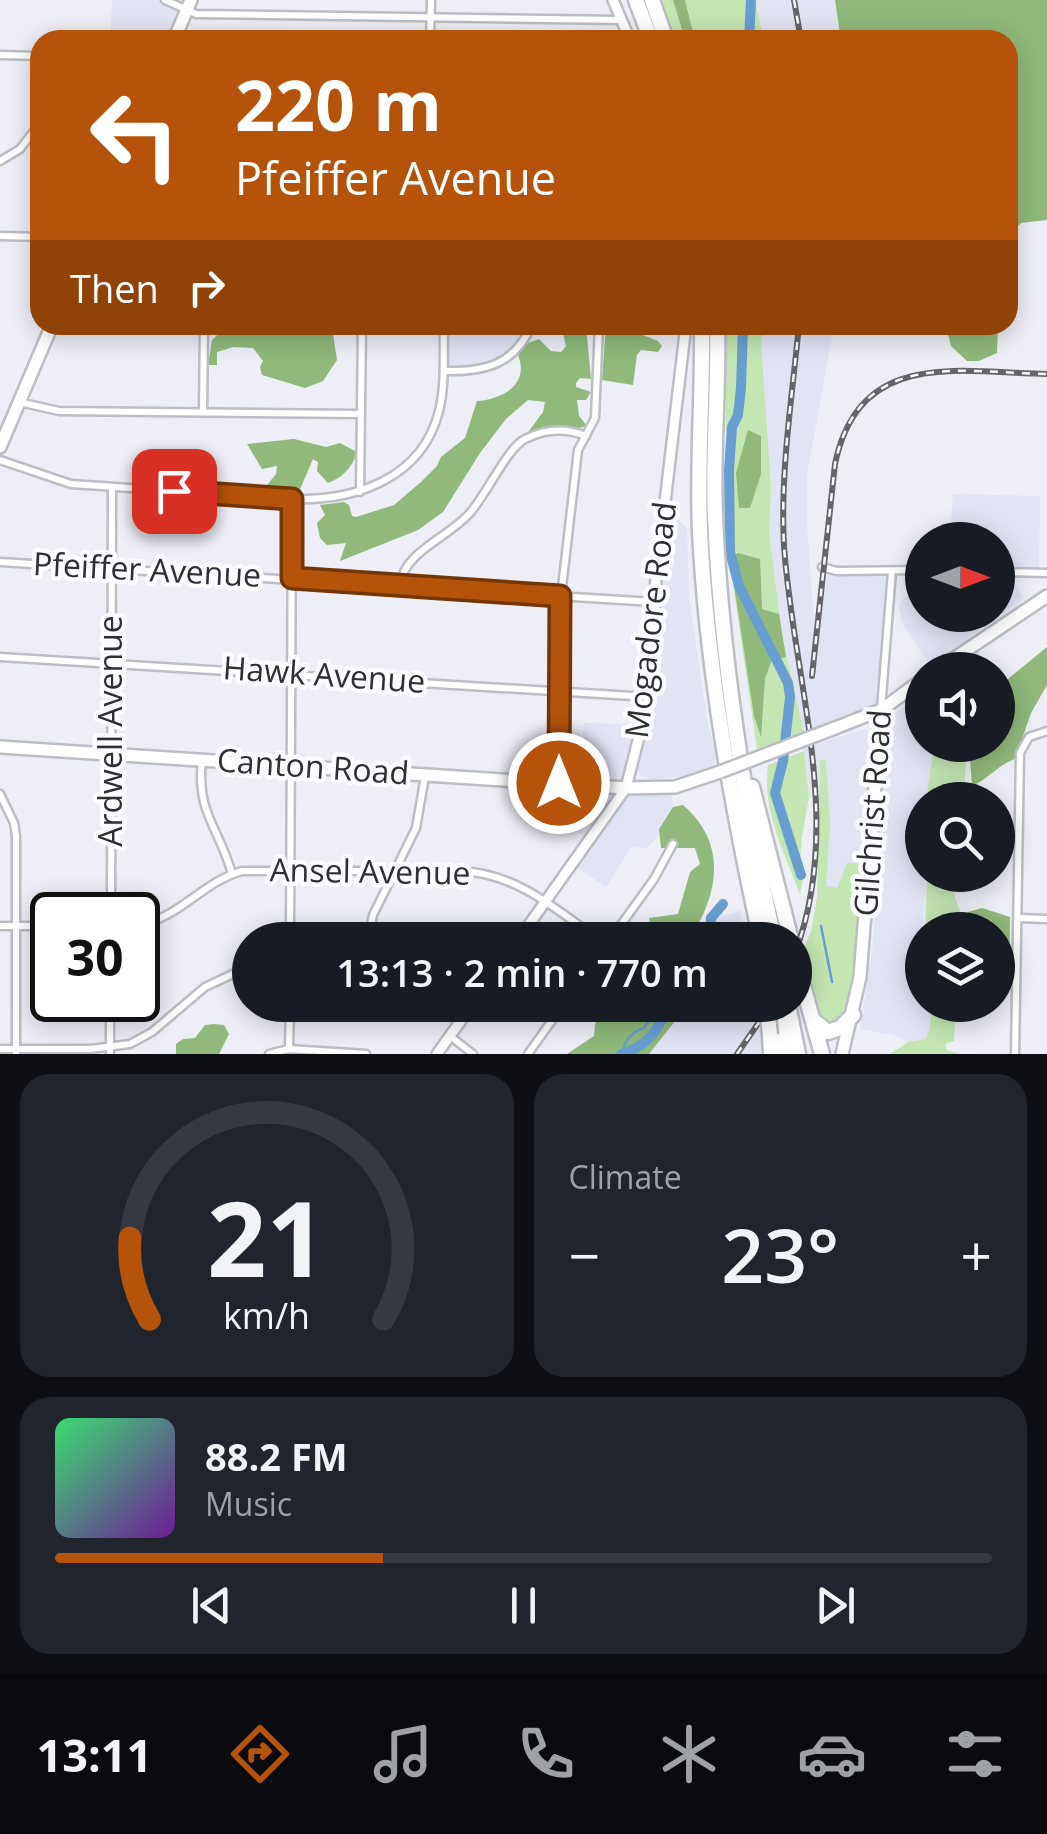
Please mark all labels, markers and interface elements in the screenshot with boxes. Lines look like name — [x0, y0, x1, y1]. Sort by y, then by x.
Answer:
text: 220 m — [235, 56, 442, 152]
icon: left — [70, 70, 200, 200]
text: Pfeiffer Avenue — [235, 147, 556, 208]
icon: right — [179, 260, 234, 315]
text: Then — [70, 262, 159, 314]
pin — [132, 449, 217, 534]
icon: arrive — [147, 464, 202, 519]
street label: Mogadore Road — [614, 499, 685, 740]
north arrow — [905, 522, 1015, 632]
map controls — [905, 522, 1015, 1022]
street label: Pfeiffer Avenue — [32, 541, 262, 596]
street label: Ardwell Avenue — [88, 615, 131, 847]
street label: Hawk Avenue — [222, 645, 427, 702]
button: sound — [905, 652, 1015, 762]
street label: Gilchrist Road — [843, 708, 900, 918]
position arrow — [507, 731, 611, 835]
street label: Canton Road — [216, 737, 411, 794]
button: search — [905, 782, 1015, 892]
street label: Ansel Avenue — [269, 847, 471, 894]
speed limit sign: 30 — [30, 892, 160, 1022]
button: layers — [905, 912, 1015, 1022]
text: 13:13 · 2 min · 770 m — [336, 946, 708, 998]
text: Climate — [569, 1155, 682, 1198]
text: 21 — [207, 1166, 326, 1307]
text: 23° — [721, 1203, 839, 1305]
text: − — [569, 1217, 600, 1292]
text: + — [961, 1217, 992, 1292]
text: km/h — [223, 1291, 310, 1339]
text: 88.2 FM — [205, 1430, 348, 1482]
text: Music — [205, 1482, 292, 1525]
icon: previous — [184, 1578, 239, 1633]
icon: pause — [496, 1578, 551, 1633]
icon: next — [808, 1578, 863, 1633]
icon: directions — [225, 1719, 295, 1789]
icon: music — [368, 1719, 438, 1789]
icon: phone — [511, 1719, 581, 1789]
icon: climate — [654, 1719, 724, 1789]
icon: car — [797, 1719, 867, 1789]
icon: filters — [940, 1719, 1010, 1789]
text: 13:11 — [37, 1724, 152, 1785]

